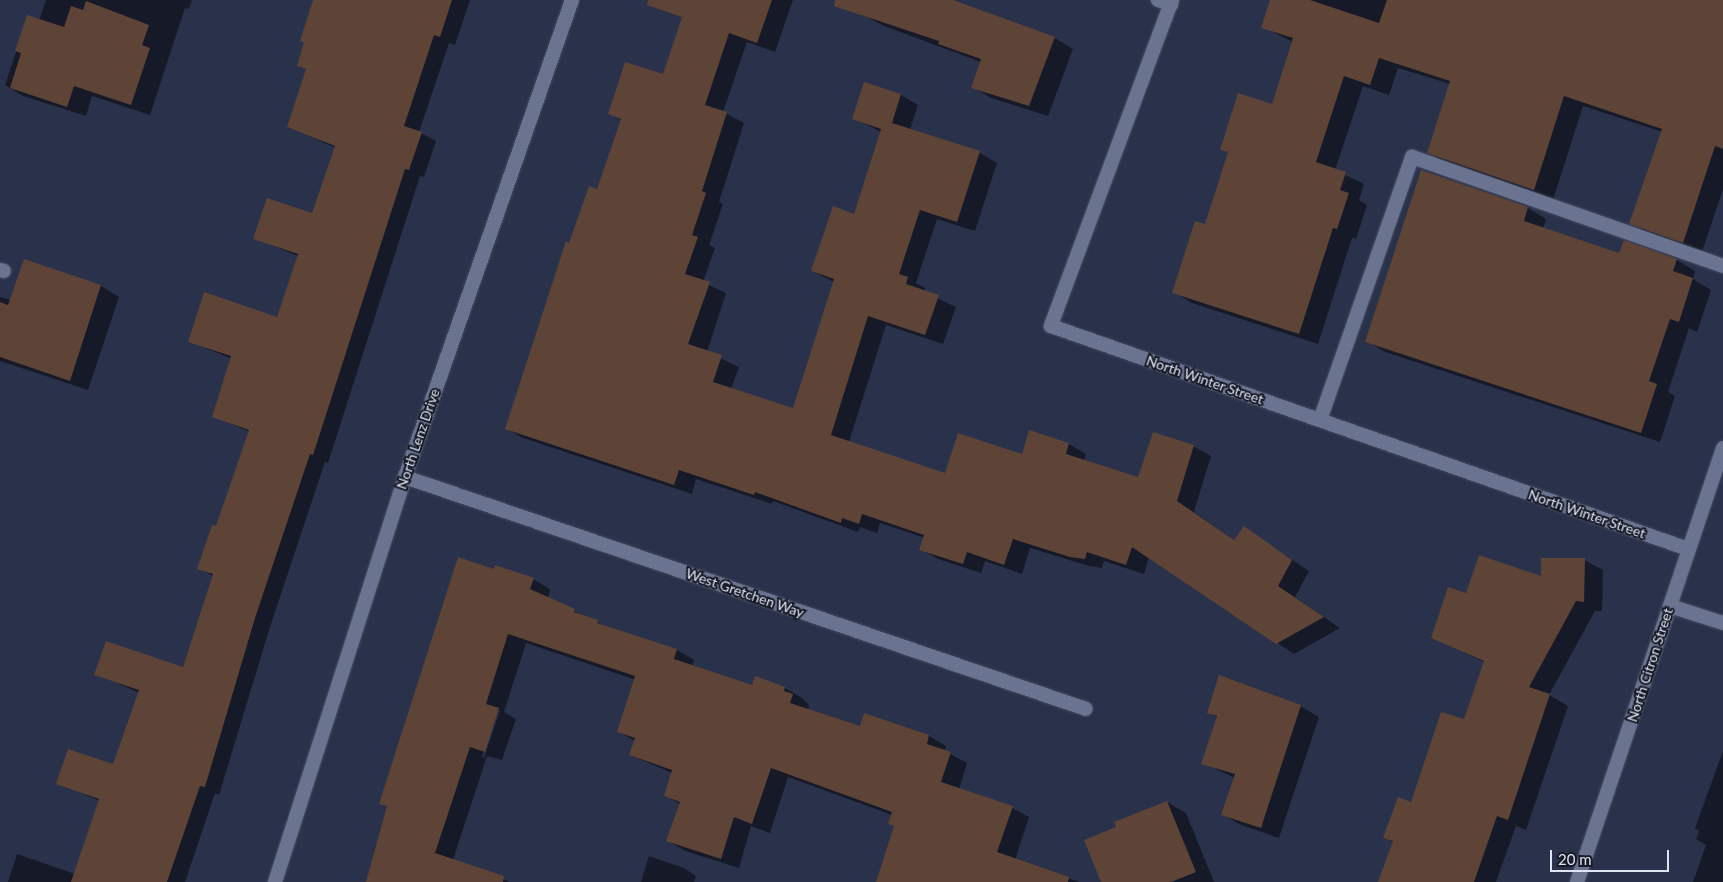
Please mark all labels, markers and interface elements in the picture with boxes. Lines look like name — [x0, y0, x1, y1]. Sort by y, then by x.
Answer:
street label: North Winter Street — [1144, 352, 1266, 408]
street label: North Lenz Drive — [393, 387, 443, 491]
street label: North Winter Street — [1526, 486, 1648, 542]
street label: West Gretchen Way — [684, 565, 806, 621]
street label: North Citron Street — [1624, 606, 1676, 724]
scale bar — [1553, 840, 1672, 872]
text: 20 m — [1558, 850, 1592, 868]

